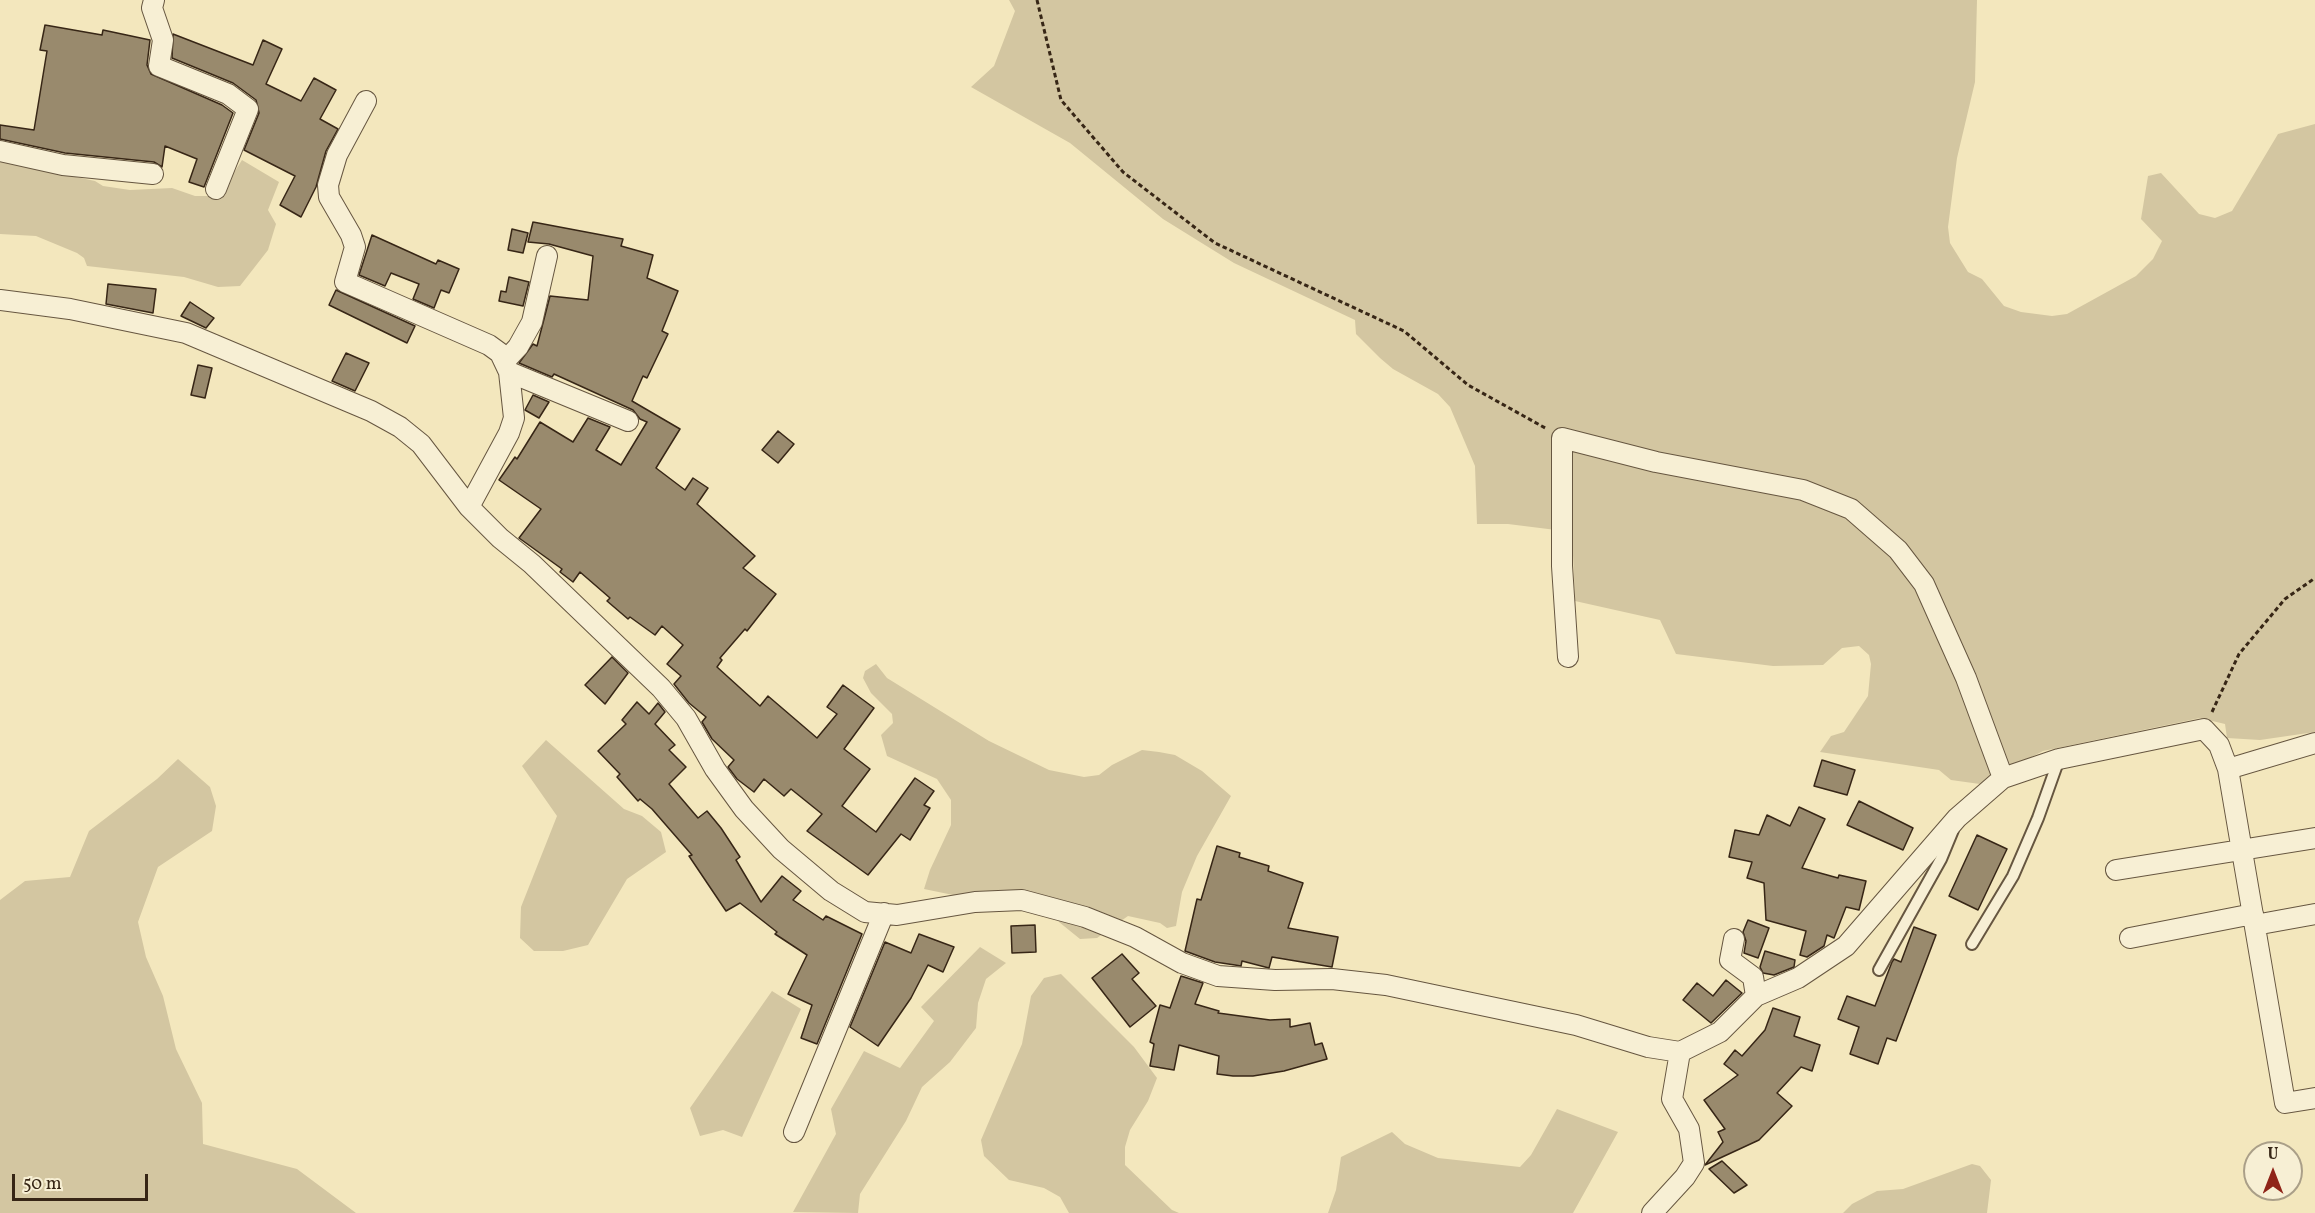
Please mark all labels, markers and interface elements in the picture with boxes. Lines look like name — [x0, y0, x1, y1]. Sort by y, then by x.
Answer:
north arrow — [2243, 1141, 2303, 1201]
text: U — [2268, 1144, 2278, 1166]
scale bar — [15, 1162, 152, 1200]
text: 50 m — [23, 1172, 62, 1197]

